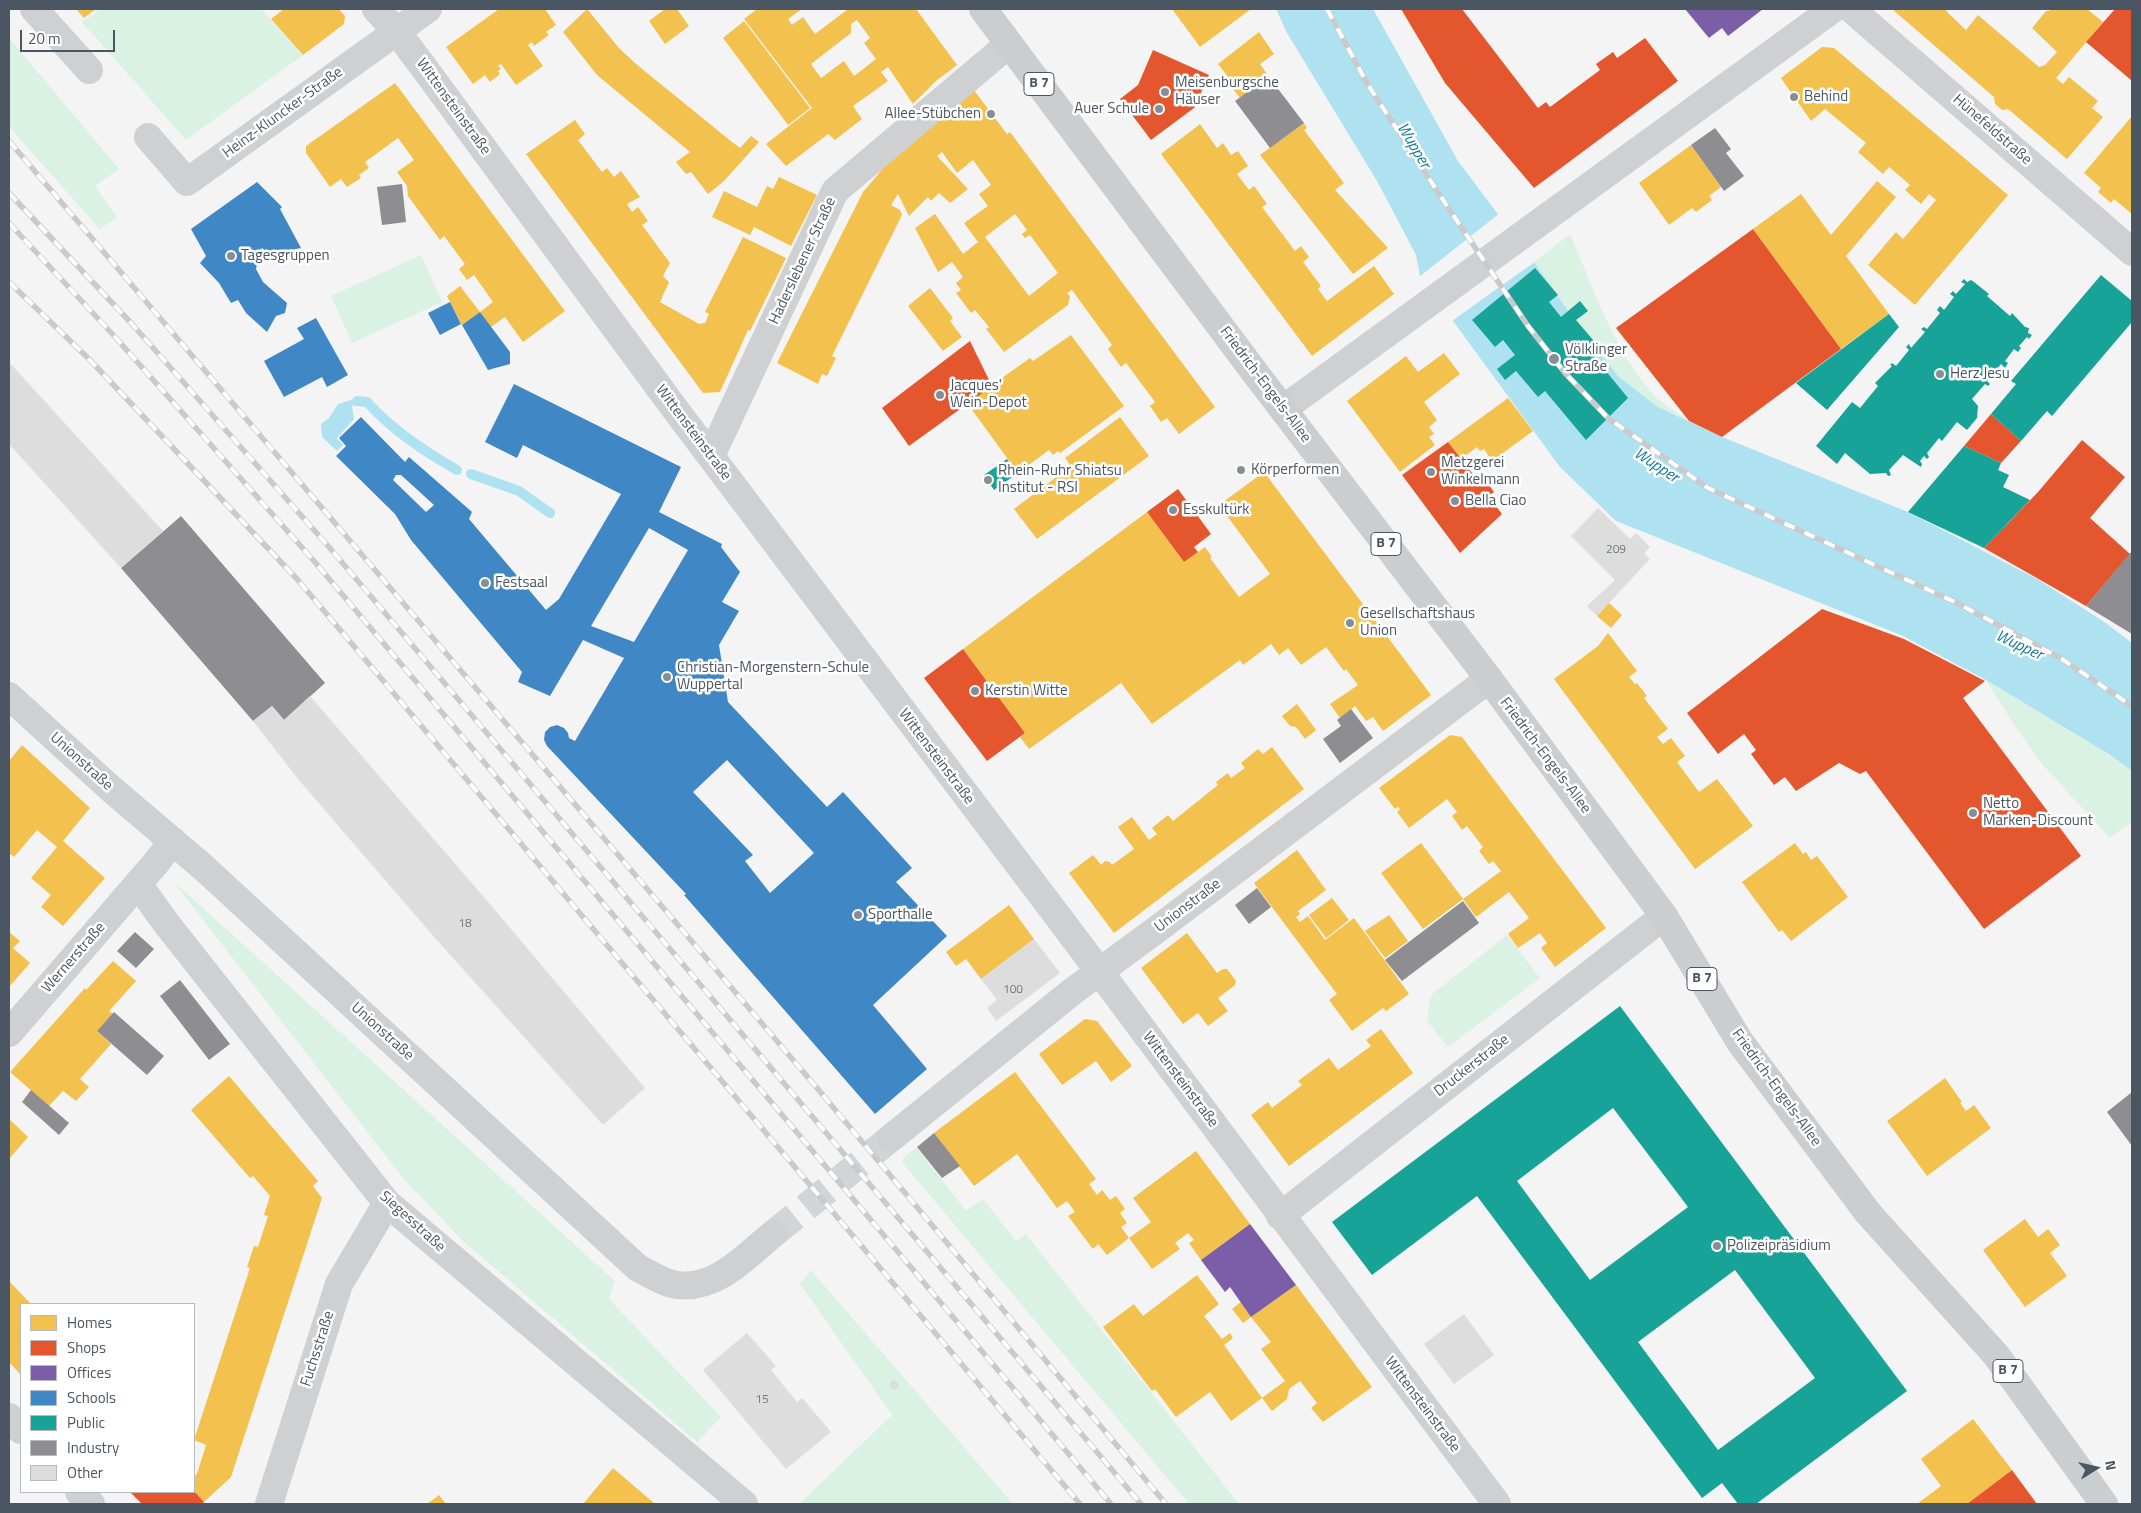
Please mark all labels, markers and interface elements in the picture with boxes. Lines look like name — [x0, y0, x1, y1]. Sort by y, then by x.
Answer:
scale bar — [22, 20, 118, 52]
text: 20 m — [28, 27, 61, 50]
street label: Wittensteinstraße — [412, 55, 494, 159]
street label: Heinz-Kluncker-Straße — [220, 63, 346, 163]
road number: B 7 — [1024, 72, 1054, 96]
place label: Meisenburgsche Häuser — [1175, 74, 1279, 109]
marker: Meisenburgsche Häuser — [1159, 86, 1171, 98]
place label: Behind — [1804, 88, 1848, 106]
marker: Behind — [1788, 91, 1800, 103]
street label: Hünefeldstraße — [1949, 91, 2035, 169]
place label: Auer Schule — [1074, 100, 1149, 118]
marker: Auer Schule — [1153, 103, 1165, 115]
place label: Allee-Stübchen — [884, 105, 981, 123]
marker: Allee-Stübchen — [985, 108, 997, 120]
water label: Wupper — [1392, 120, 1434, 172]
street label: Haderslebener Straße — [766, 195, 840, 327]
place label: Tagesgruppen — [241, 247, 330, 265]
marker: Tagesgruppen — [225, 250, 237, 262]
street label: Friedrich-Engels-Allee — [1216, 323, 1314, 447]
place label: Völklinger Straße — [1565, 341, 1627, 376]
marker: Völklinger Straße — [1547, 352, 1561, 366]
place label: Herz Jesu — [1950, 365, 2010, 383]
marker: Herz Jesu — [1934, 368, 1946, 380]
place label: Jacques' Wein-Depot — [950, 377, 1027, 412]
street label: Wittensteinstraße — [651, 382, 735, 484]
marker: Jacques' Wein-Depot — [934, 389, 946, 401]
water label: Wupper — [1630, 444, 1682, 488]
place label: Metzgerei Winkelmann — [1441, 454, 1520, 489]
place label: Körperformen — [1251, 461, 1339, 479]
place label: Rhein-Ruhr Shiatsu Institut - RSI — [998, 462, 1122, 497]
marker: Körperformen — [1235, 464, 1247, 476]
marker: Metzgerei Winkelmann — [1425, 466, 1437, 478]
marker: Rhein-Ruhr Shiatsu Institut - RSI — [982, 474, 994, 486]
place label: Bella Ciao — [1465, 492, 1526, 510]
marker: Bella Ciao — [1449, 495, 1461, 507]
place label: Esskultürk — [1183, 501, 1249, 519]
marker: Esskultürk — [1167, 504, 1179, 516]
road number: B 7 — [1371, 532, 1401, 556]
house number: 209 — [1606, 543, 1626, 557]
place label: Festsaal — [495, 574, 548, 592]
marker: Festsaal — [479, 577, 491, 589]
place label: Gesellschaftshaus Union — [1360, 605, 1475, 640]
marker: Gesellschaftshaus Union — [1344, 617, 1356, 629]
water label: Wupper — [1993, 627, 2045, 665]
place label: Christian-Morgenstern-Schule Wuppertal — [677, 659, 869, 694]
marker: Christian-Morgenstern-Schule Wuppertal — [661, 671, 673, 683]
place label: Kerstin Witte — [985, 682, 1068, 700]
marker: Kerstin Witte — [969, 685, 981, 697]
street label: Friedrich-Engels-Allee — [1496, 694, 1594, 818]
street label: Wittensteinstraße — [894, 706, 978, 808]
street label: Unionstraße — [46, 729, 116, 795]
place label: Netto Marken-Discount — [1983, 795, 2093, 830]
marker: Netto Marken-Discount — [1967, 807, 1979, 819]
street label: Unionstraße — [1151, 875, 1225, 937]
place label: Sporthalle — [868, 906, 932, 924]
marker: Sporthalle — [852, 909, 864, 921]
house number: 18 — [458, 917, 472, 931]
street label: Wernerstraße — [38, 919, 110, 997]
road number: B 7 — [1687, 968, 1717, 991]
house number: 100 — [1003, 983, 1023, 997]
street label: Unionstraße — [347, 999, 417, 1065]
street label: Friedrich-Engels-Allee — [1727, 1026, 1825, 1150]
street label: Wittensteinstraße — [1138, 1029, 1222, 1131]
street label: Druckerstraße — [1431, 1031, 1513, 1101]
street label: Siegesstraße — [375, 1188, 449, 1256]
place label: Polizeipräsidium — [1727, 1237, 1831, 1255]
marker: Polizeipräsidium — [1711, 1240, 1723, 1252]
legend — [20, 1303, 195, 1493]
street label: Fuchsstraße — [297, 1309, 339, 1389]
text: Homes — [67, 1311, 112, 1334]
text: Shops — [67, 1336, 106, 1359]
street label: Wittensteinstraße — [1380, 1354, 1464, 1456]
road number: B 7 — [1993, 1360, 2023, 1382]
text: Offices — [67, 1361, 111, 1384]
text: Schools — [67, 1386, 116, 1409]
house number: 15 — [755, 1393, 769, 1407]
text: Public — [67, 1411, 105, 1434]
text: Industry — [67, 1436, 119, 1459]
north arrow — [2071, 1443, 2121, 1493]
text: N — [2100, 1459, 2122, 1472]
text: Other — [67, 1461, 103, 1484]

